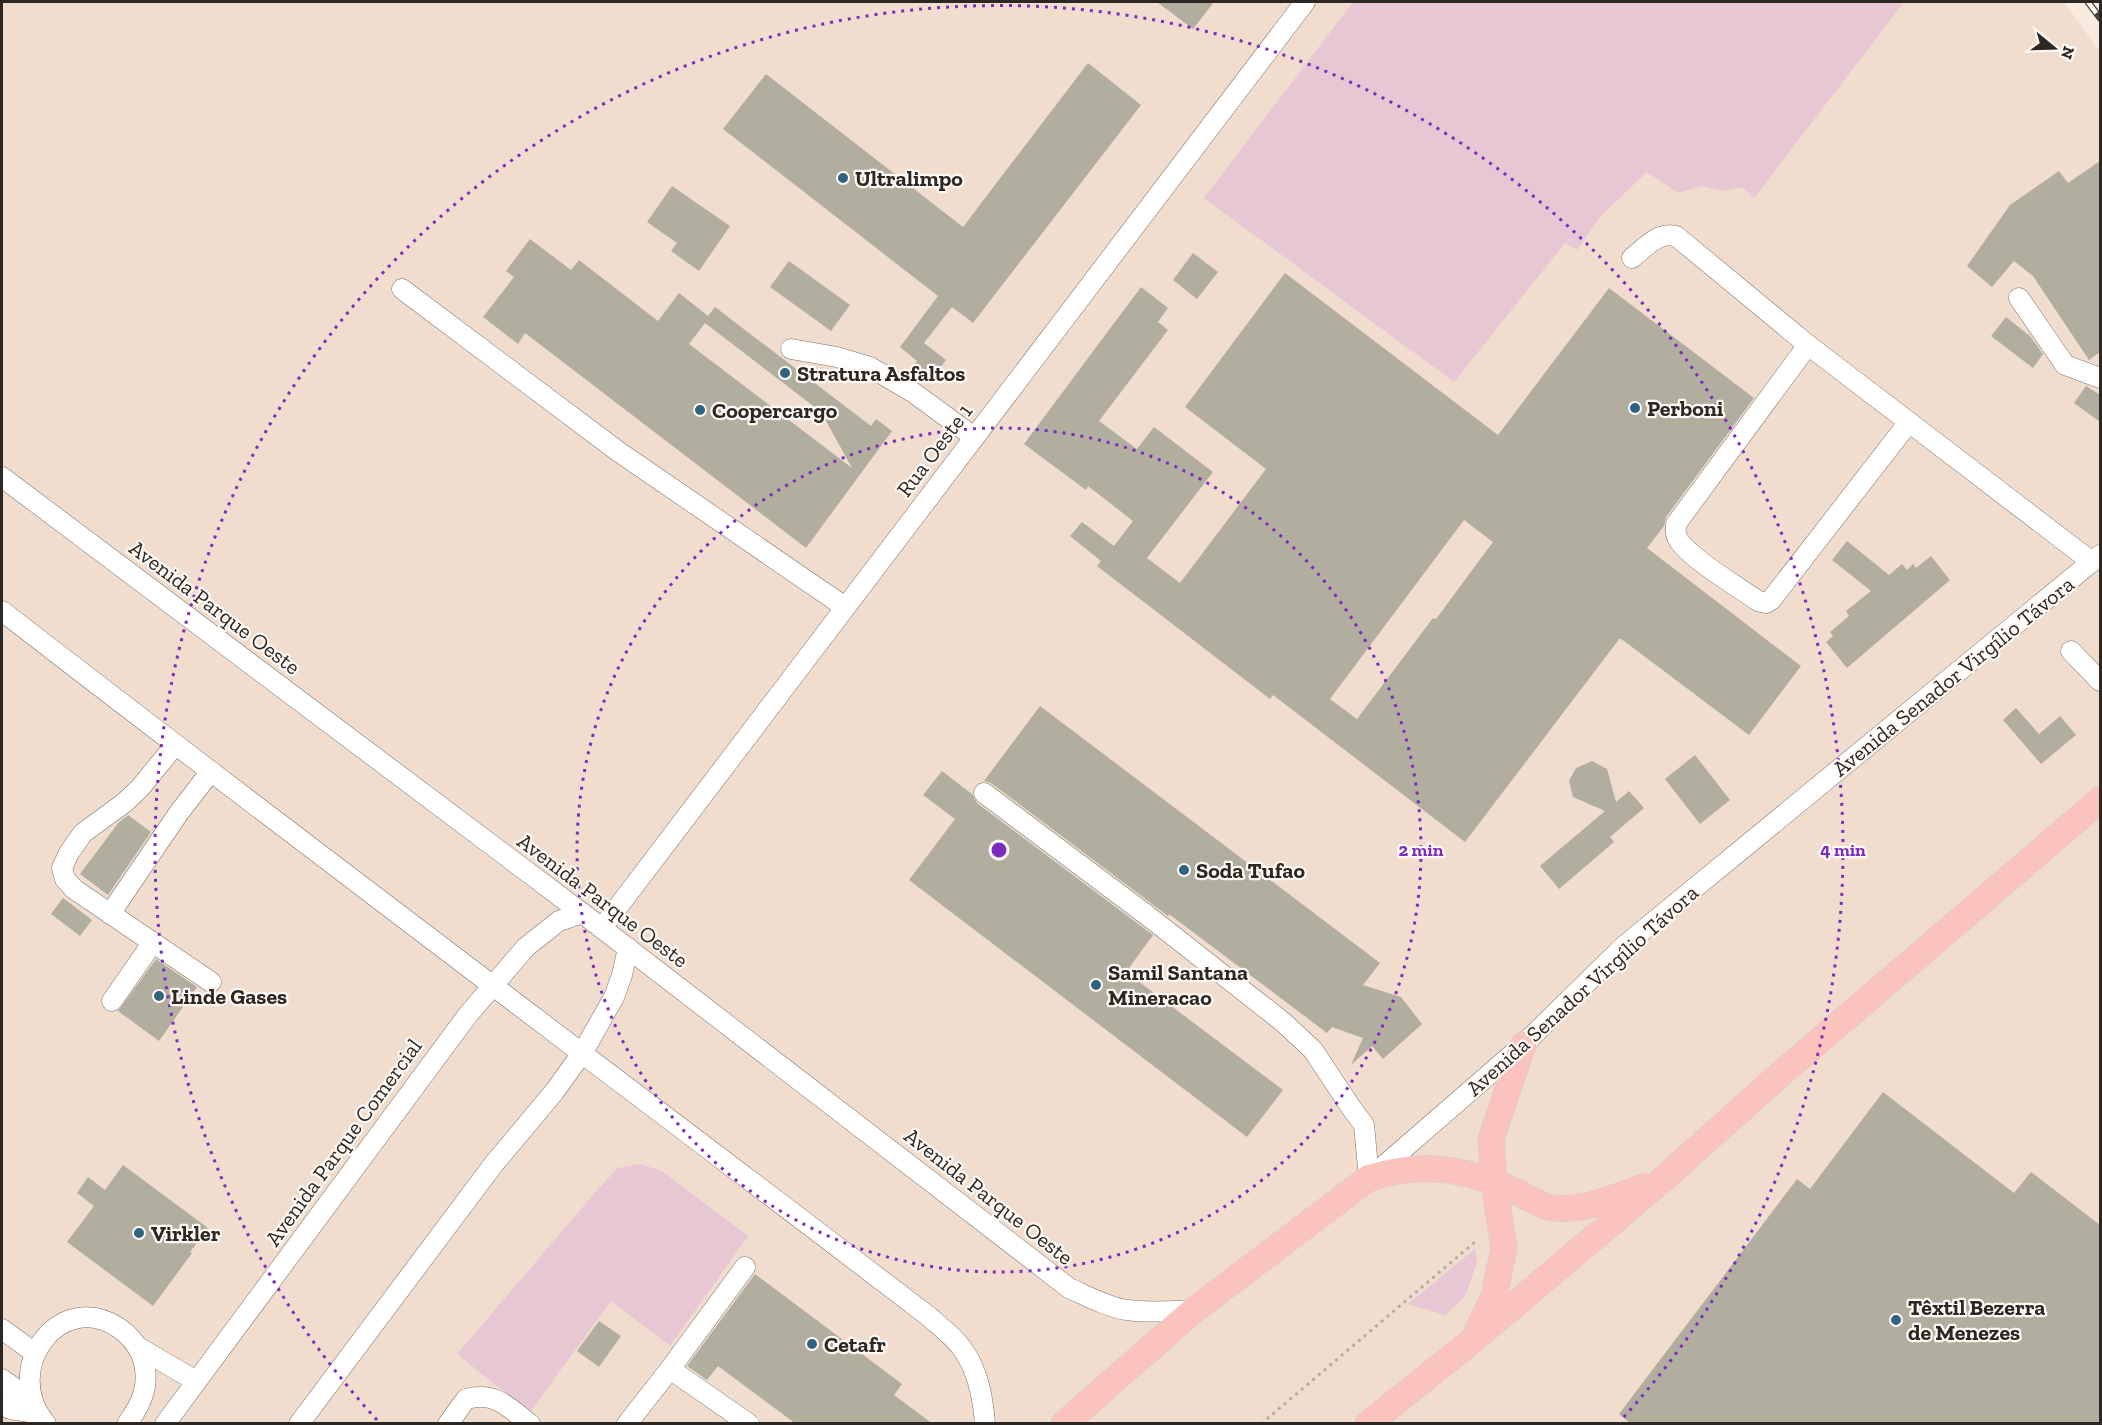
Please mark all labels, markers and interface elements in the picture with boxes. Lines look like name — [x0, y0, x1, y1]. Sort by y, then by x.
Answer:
north arrow — [2024, 18, 2084, 78]
text: N — [2057, 44, 2079, 62]
place label: Ultralimpo — [855, 165, 963, 192]
marker: Ultralimpo — [836, 171, 850, 185]
place label: Stratura Asfaltos — [797, 360, 965, 387]
marker: Stratura Asfaltos — [778, 366, 792, 380]
place label: Perboni — [1647, 395, 1724, 422]
place label: Coopercargo — [712, 397, 838, 424]
street label: Rua Oeste 1 — [891, 398, 978, 502]
marker: Perboni — [1628, 401, 1642, 415]
marker: Coopercargo — [693, 403, 707, 417]
street label: Avenida Parque Oeste — [124, 534, 306, 681]
street label: Avenida Senador Virgílio Távora — [1827, 570, 2080, 782]
street label: Avenida Parque Oeste — [512, 827, 694, 974]
text: 2 min — [1399, 839, 1444, 861]
text: 4 min — [1820, 839, 1866, 861]
centre of rings — [989, 840, 1009, 860]
place label: Soda Tufao — [1196, 857, 1305, 884]
marker: Soda Tufao — [1177, 863, 1191, 877]
street label: Avenida Senador Virgílio Távora — [1461, 879, 1704, 1102]
place label: Samil Santana Mineracao — [1108, 959, 1248, 1011]
marker: Samil Santana Mineracao — [1089, 978, 1103, 992]
place label: Linde Gases — [171, 983, 287, 1010]
marker: Linde Gases — [152, 989, 166, 1003]
street label: Avenida Parque Comercial — [259, 1033, 428, 1251]
street label: Avenida Parque Oeste — [899, 1122, 1079, 1271]
place label: Virkler — [151, 1220, 221, 1247]
marker: Virkler — [132, 1226, 146, 1240]
place label: Têxtil Bezerra de Menezes — [1908, 1294, 2045, 1346]
marker: Têxtil Bezerra de Menezes — [1889, 1313, 1903, 1327]
place label: Cetafr — [824, 1331, 886, 1358]
marker: Cetafr — [805, 1337, 819, 1351]

